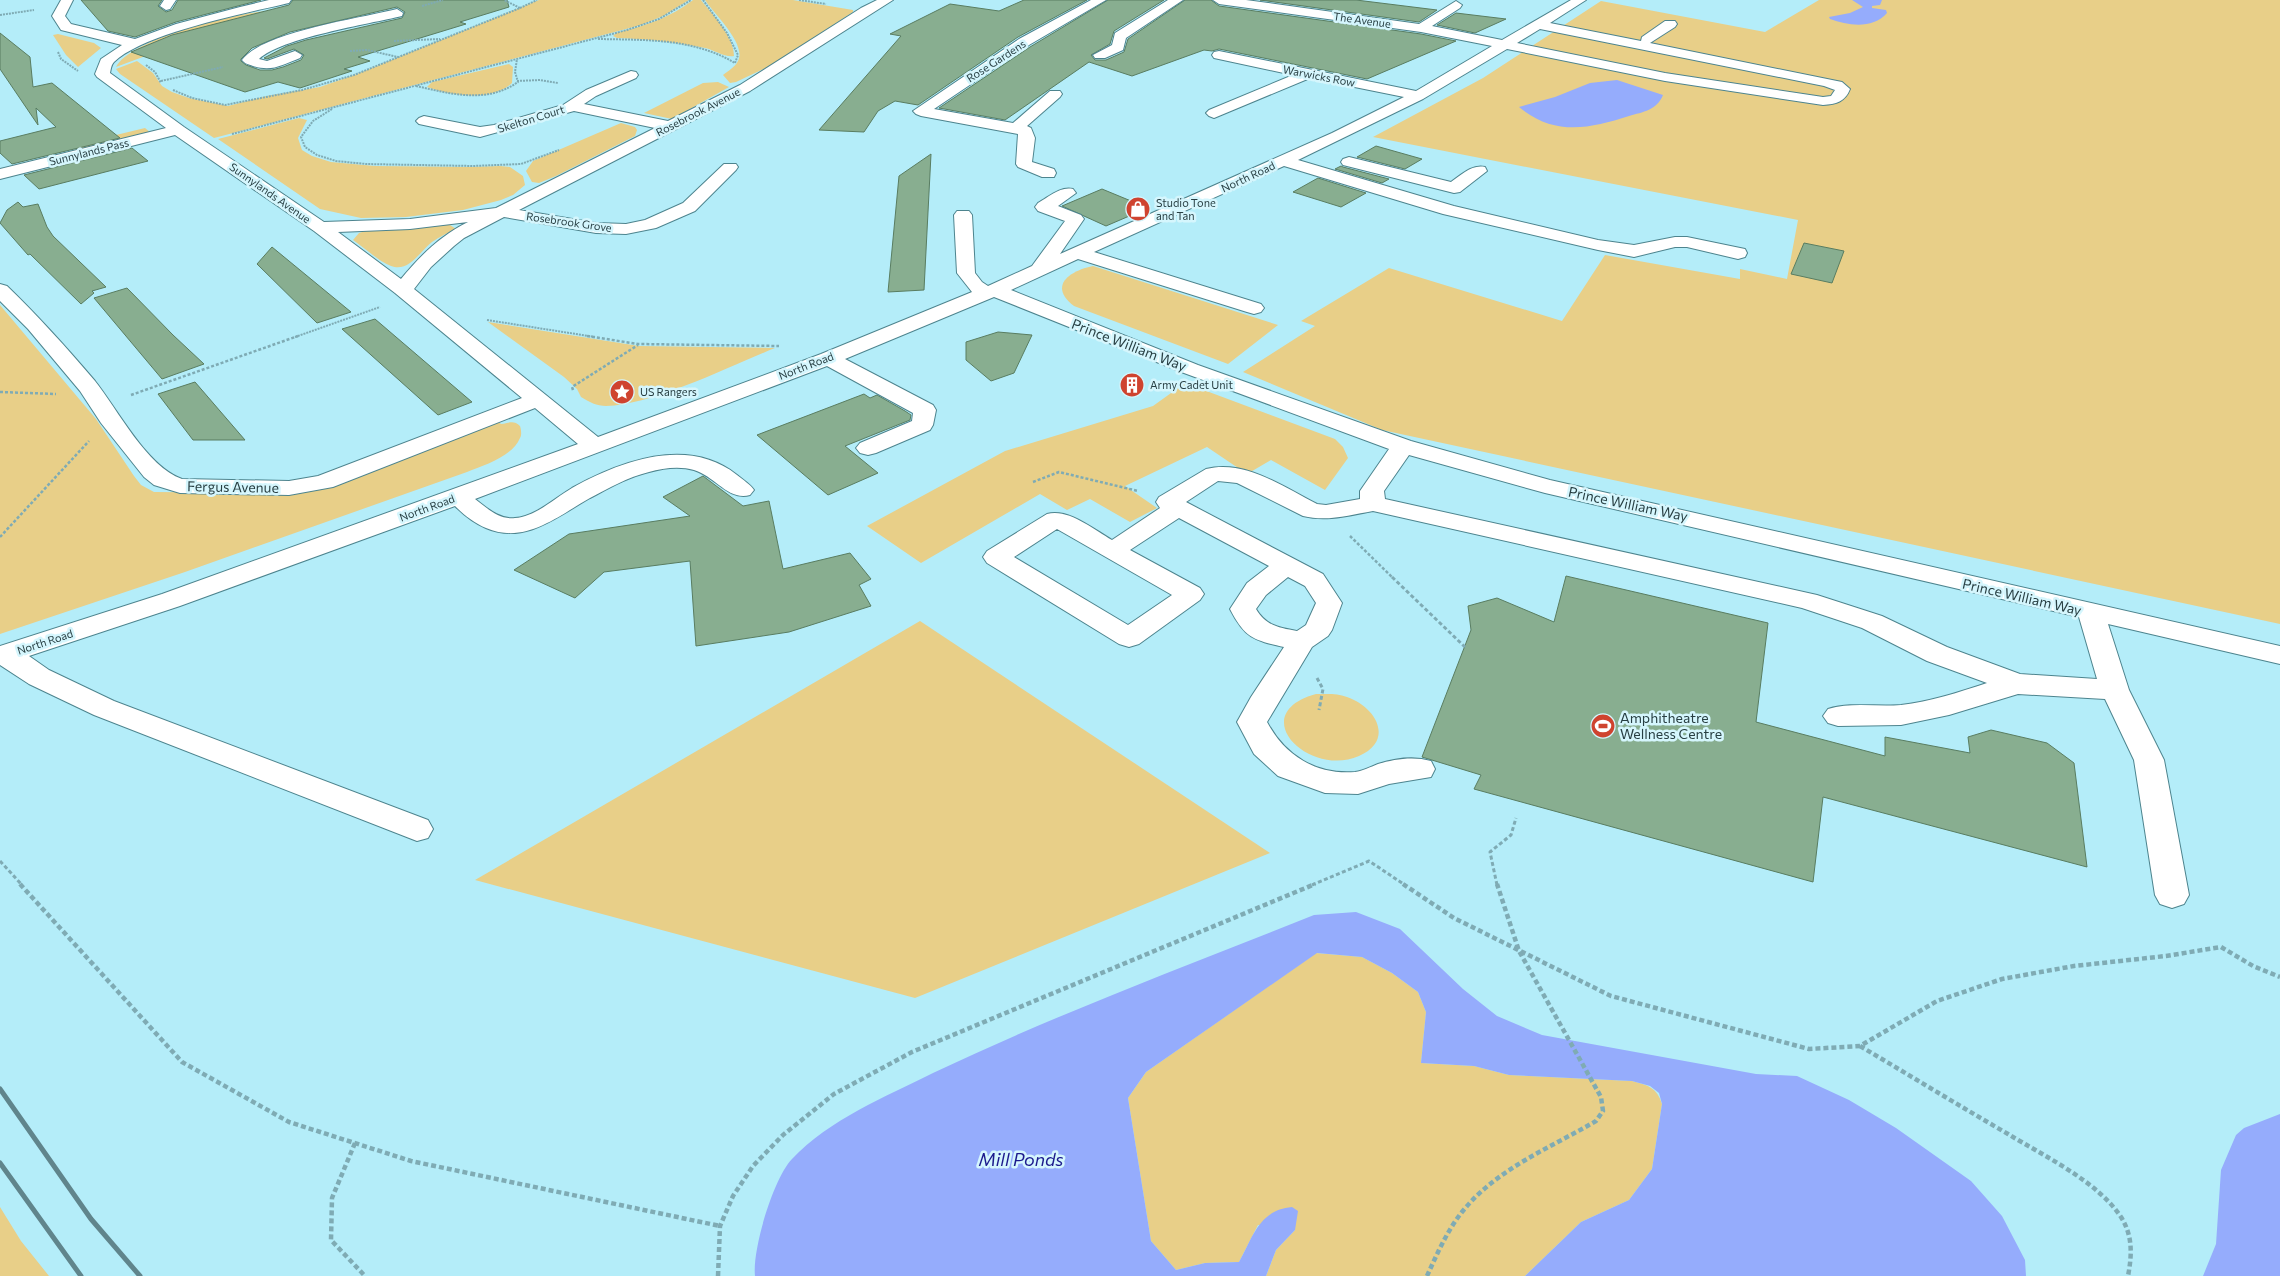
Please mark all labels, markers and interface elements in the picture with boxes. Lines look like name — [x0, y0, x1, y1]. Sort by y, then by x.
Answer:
street label: The Avenue — [1332, 9, 1392, 30]
street label: Rose Gardens — [964, 37, 1028, 85]
street label: Warwicks Row — [1282, 62, 1356, 89]
street label: Rosebrook Avenue — [653, 85, 742, 138]
street label: Skelton Court — [496, 102, 566, 135]
street label: Sunnylands Pass — [48, 135, 130, 168]
street label: North Road — [1219, 158, 1277, 195]
street label: Sunnylands Avenue — [227, 160, 313, 225]
shop icon: Studio Tone and Tan — [1125, 196, 1151, 222]
place label: Studio Tone and Tan — [1156, 196, 1216, 222]
street label: Rosebrook Grove — [526, 209, 613, 234]
street label: Prince William Way — [1069, 315, 1189, 374]
street label: North Road — [776, 349, 835, 382]
building icon: Army Cadet Unit — [1119, 372, 1145, 398]
place label: Army Cadet Unit — [1150, 378, 1233, 391]
place icon: US Rangers — [609, 379, 635, 405]
place label: US Rangers — [640, 385, 697, 398]
street label: Fergus Avenue — [187, 477, 279, 496]
street label: Prince William Way — [1567, 483, 1689, 524]
street label: North Road — [397, 492, 456, 524]
street label: Prince William Way — [1961, 575, 2083, 618]
street label: North Road — [15, 626, 74, 657]
place label: Amphitheatre Wellness Centre — [1620, 709, 1722, 742]
sports icon: Amphitheatre Wellness Centre — [1590, 713, 1616, 739]
water label: Mill Ponds — [978, 1148, 1064, 1170]

